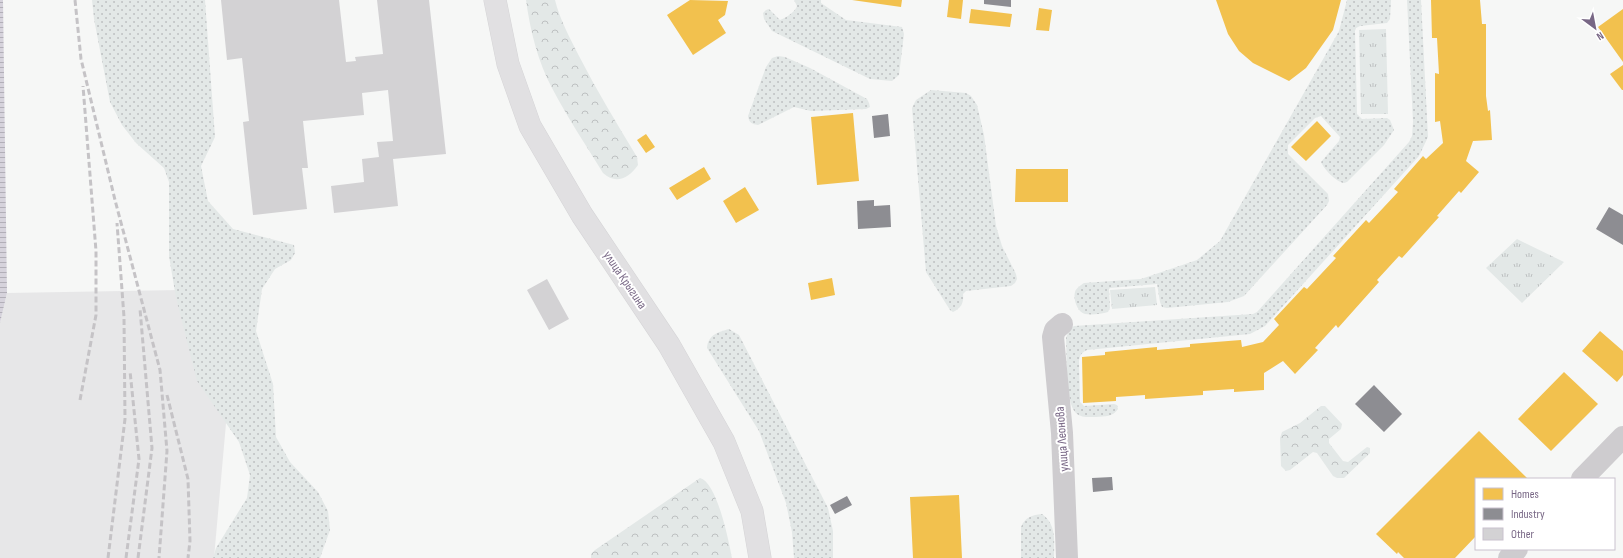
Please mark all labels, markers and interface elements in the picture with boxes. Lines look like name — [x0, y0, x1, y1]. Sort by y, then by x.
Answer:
north arrow — [1575, 8, 1615, 48]
text: N — [1594, 29, 1606, 43]
street label: улица Крыгина — [600, 248, 650, 312]
street label: улица Леонова — [1052, 406, 1072, 472]
legend — [1475, 478, 1615, 550]
text: Homes — [1511, 487, 1539, 502]
text: Industry — [1511, 507, 1545, 522]
text: Other — [1511, 527, 1535, 542]

